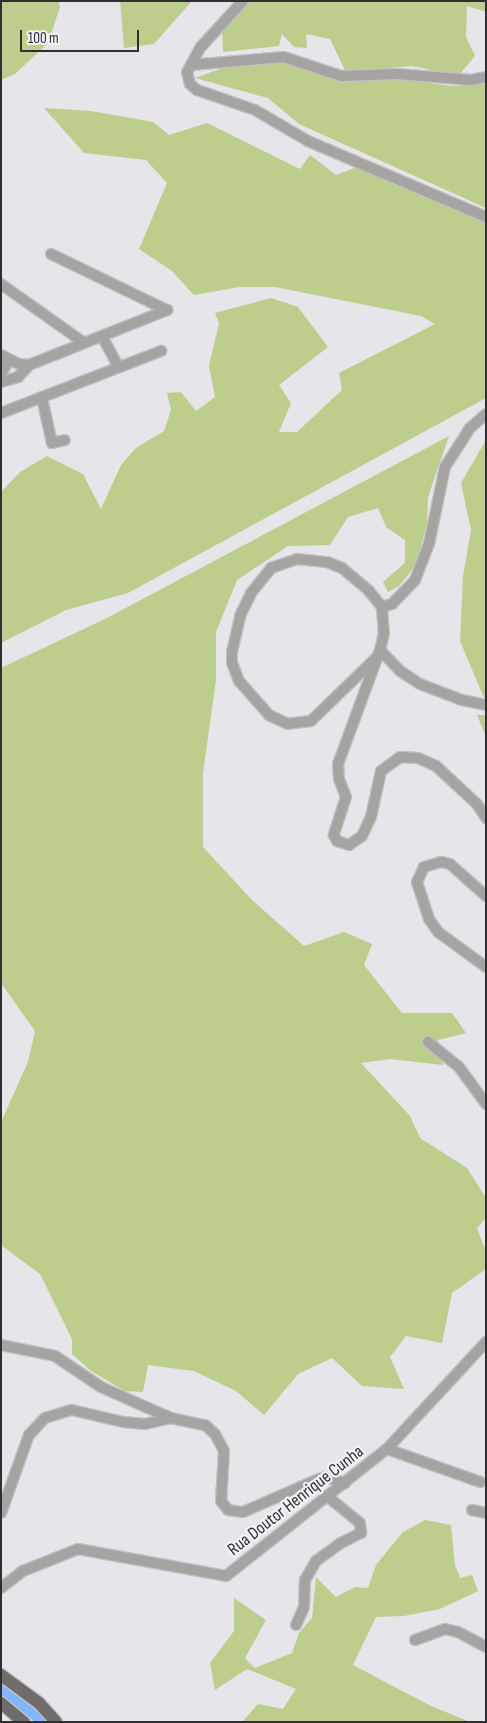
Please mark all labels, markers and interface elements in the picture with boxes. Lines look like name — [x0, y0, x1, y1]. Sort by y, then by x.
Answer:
scale bar — [22, 20, 141, 52]
text: 100 m — [28, 29, 59, 48]
street label: Rua Doutor Henrique Cunha — [224, 1441, 368, 1561]

